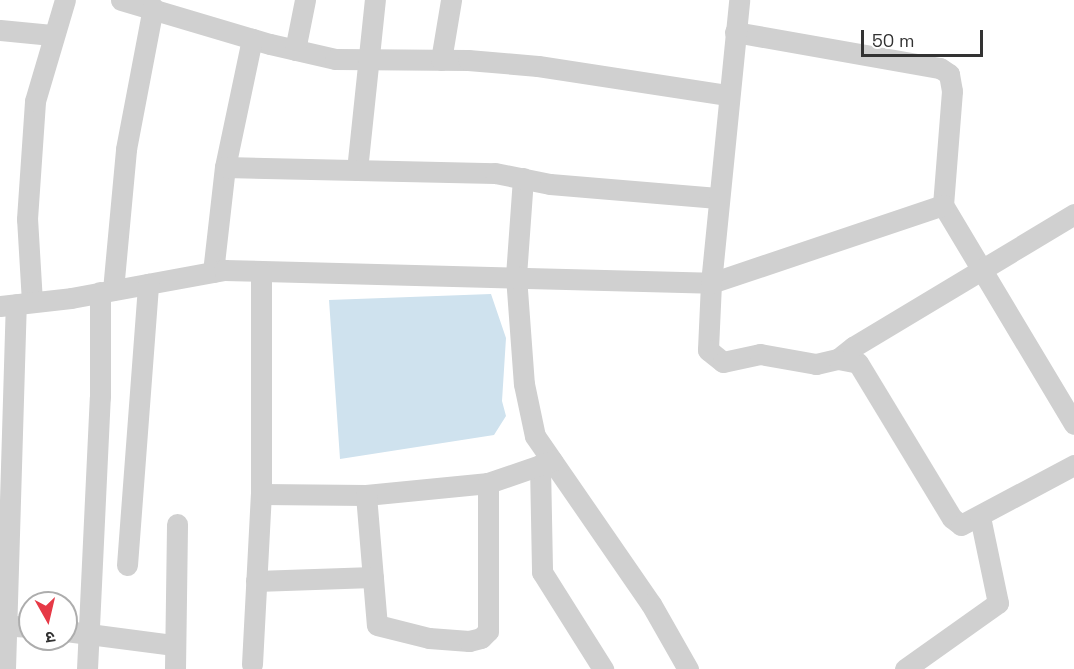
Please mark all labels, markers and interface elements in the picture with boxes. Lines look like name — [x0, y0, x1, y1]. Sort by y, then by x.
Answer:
scale bar — [864, 18, 986, 56]
text: 50 m — [872, 29, 914, 52]
north arrow — [18, 591, 78, 651]
text: उ — [44, 626, 56, 648]

